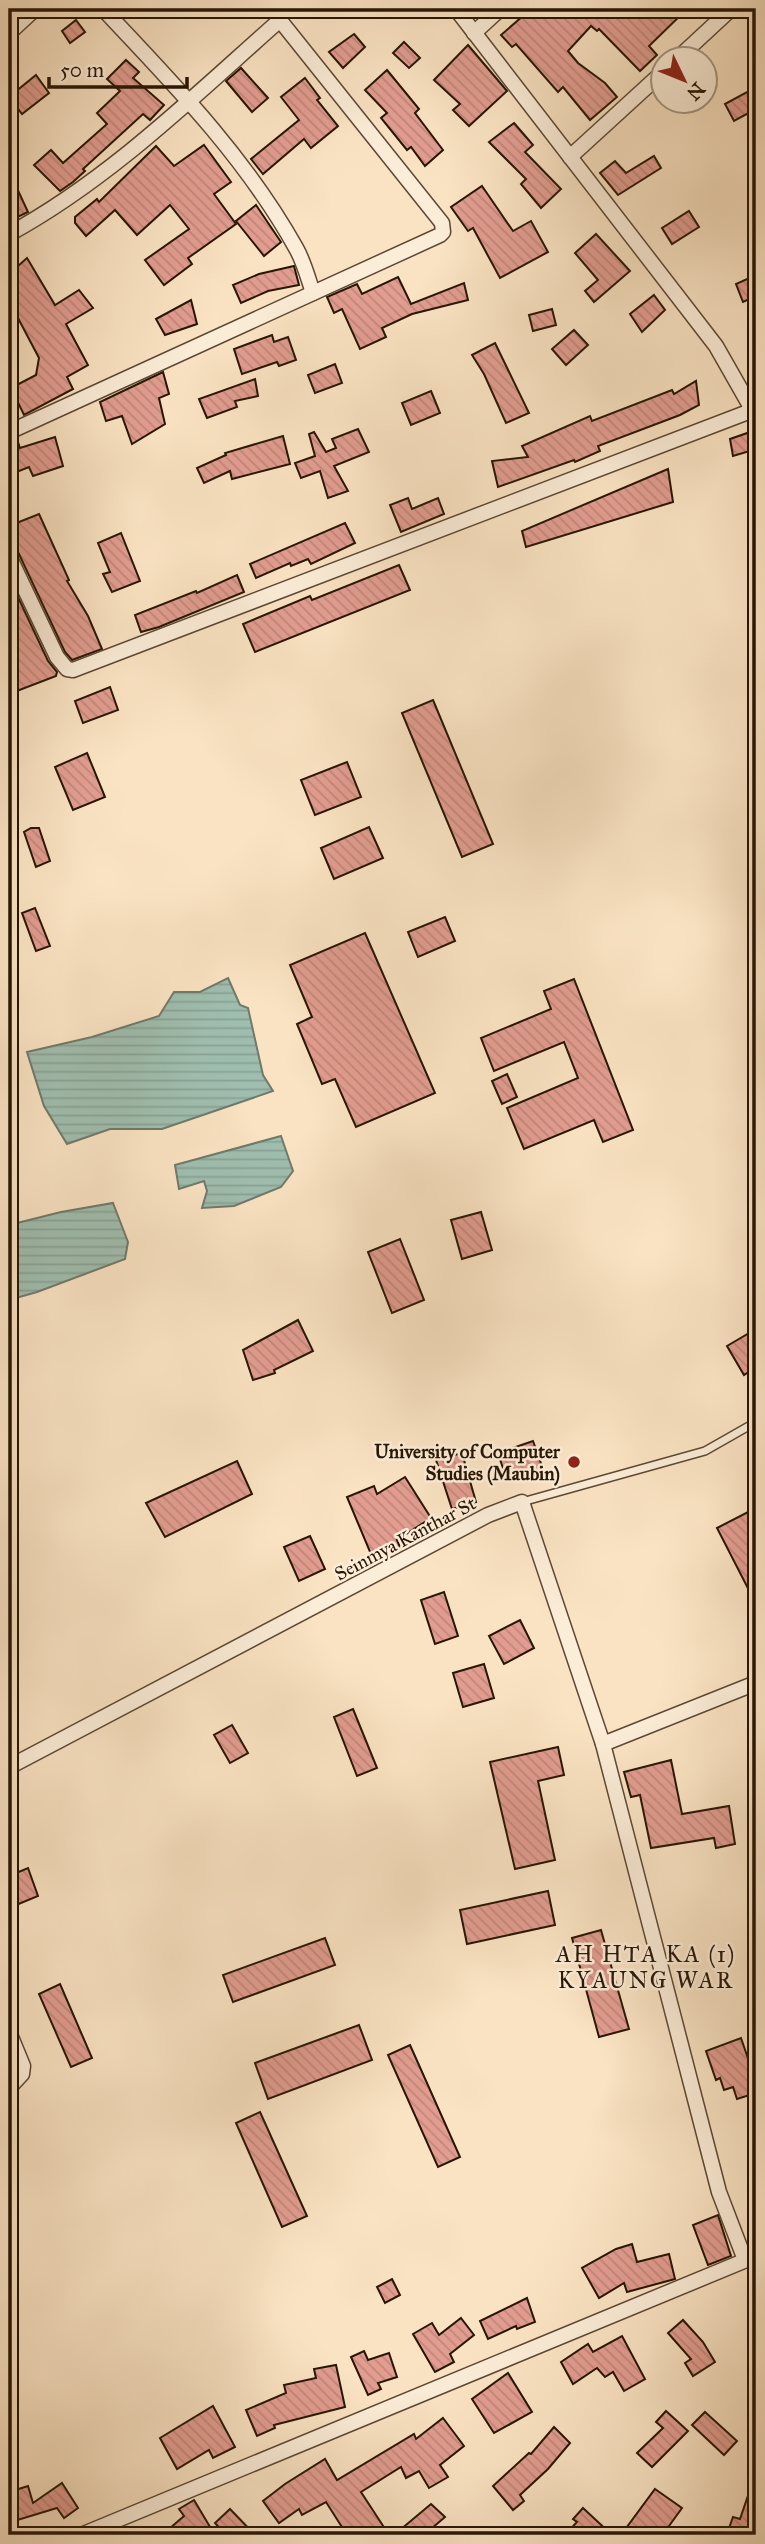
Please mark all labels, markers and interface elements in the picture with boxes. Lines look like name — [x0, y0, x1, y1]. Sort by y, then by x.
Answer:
scale bar — [49, 46, 187, 90]
north arrow — [650, 46, 720, 116]
text: 50 m — [60, 57, 105, 83]
text: N — [682, 78, 710, 105]
place label: University of Computer Studies (Maubin) — [374, 1440, 561, 1486]
marker: University of Computer Studies (Maubin) — [566, 1454, 582, 1470]
street label: Seinmya Kanthar St — [331, 1491, 480, 1585]
district label: AH HTA KA (1) KYAUNG WAR — [555, 1940, 736, 1994]

